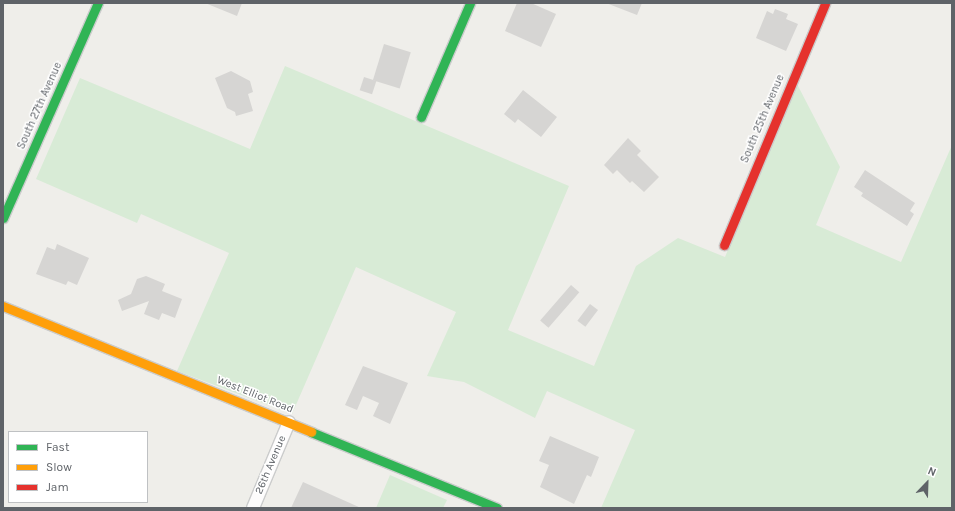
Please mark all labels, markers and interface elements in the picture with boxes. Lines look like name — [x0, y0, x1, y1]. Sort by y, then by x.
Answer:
street label: South 27th Avenue — [15, 60, 65, 152]
street label: South 25th Avenue — [738, 73, 788, 165]
street label: West Elliot Road — [215, 374, 295, 416]
legend — [8, 431, 148, 503]
street label: 26th Avenue — [253, 434, 289, 496]
text: Fast — [46, 440, 69, 454]
text: Slow — [46, 460, 72, 474]
north arrow — [907, 463, 947, 503]
text: N — [926, 464, 938, 479]
text: Jam — [46, 480, 69, 494]

